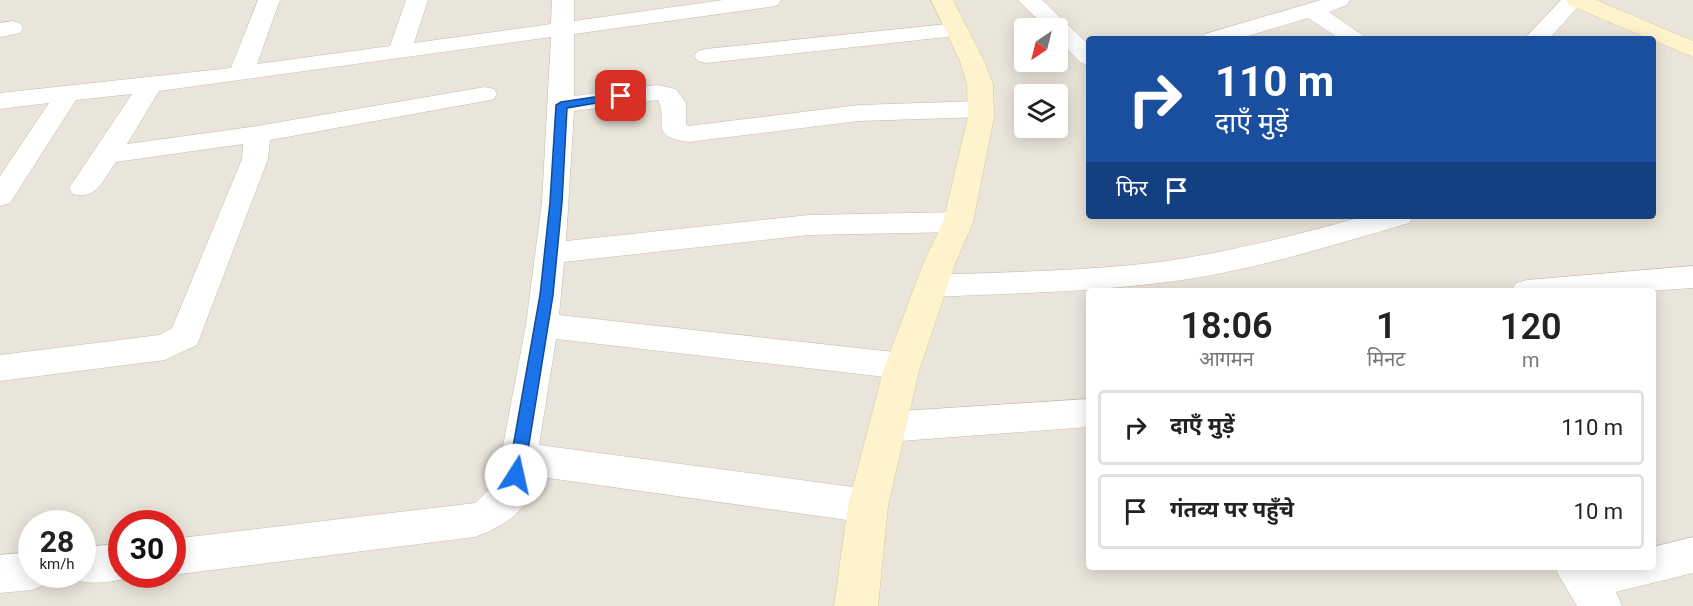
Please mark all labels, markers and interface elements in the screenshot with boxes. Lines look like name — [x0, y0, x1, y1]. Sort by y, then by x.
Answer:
north arrow — [1014, 18, 1068, 72]
map controls — [1014, 18, 1068, 138]
text: 110 m — [1215, 57, 1334, 106]
icon: right — [1116, 60, 1194, 138]
pin — [595, 70, 646, 121]
icon: arrive — [604, 79, 637, 112]
button: layers — [1014, 84, 1068, 138]
text: दाएँ मुड़ें — [1215, 107, 1289, 139]
icon: arrive — [1160, 174, 1193, 207]
text: फिर — [1116, 176, 1148, 201]
text: 18:06 — [1180, 305, 1273, 347]
text: 1 — [1376, 305, 1396, 347]
text: 120 — [1500, 306, 1562, 348]
text: आगमन — [1199, 347, 1254, 371]
text: मिनट — [1367, 347, 1405, 371]
text: m — [1522, 348, 1539, 372]
icon: right — [1119, 411, 1152, 444]
text: दाएँ मुड़ें — [1170, 413, 1235, 438]
text: 110 m — [1561, 415, 1623, 440]
position arrow — [484, 443, 548, 507]
icon: arrive — [1119, 495, 1152, 528]
text: गंतव्य पर पहुँचे — [1170, 497, 1294, 522]
text: 10 m — [1574, 499, 1623, 524]
speed limit sign: 30 — [108, 510, 186, 588]
text: 28 — [40, 524, 74, 559]
text: km/h — [39, 555, 75, 573]

